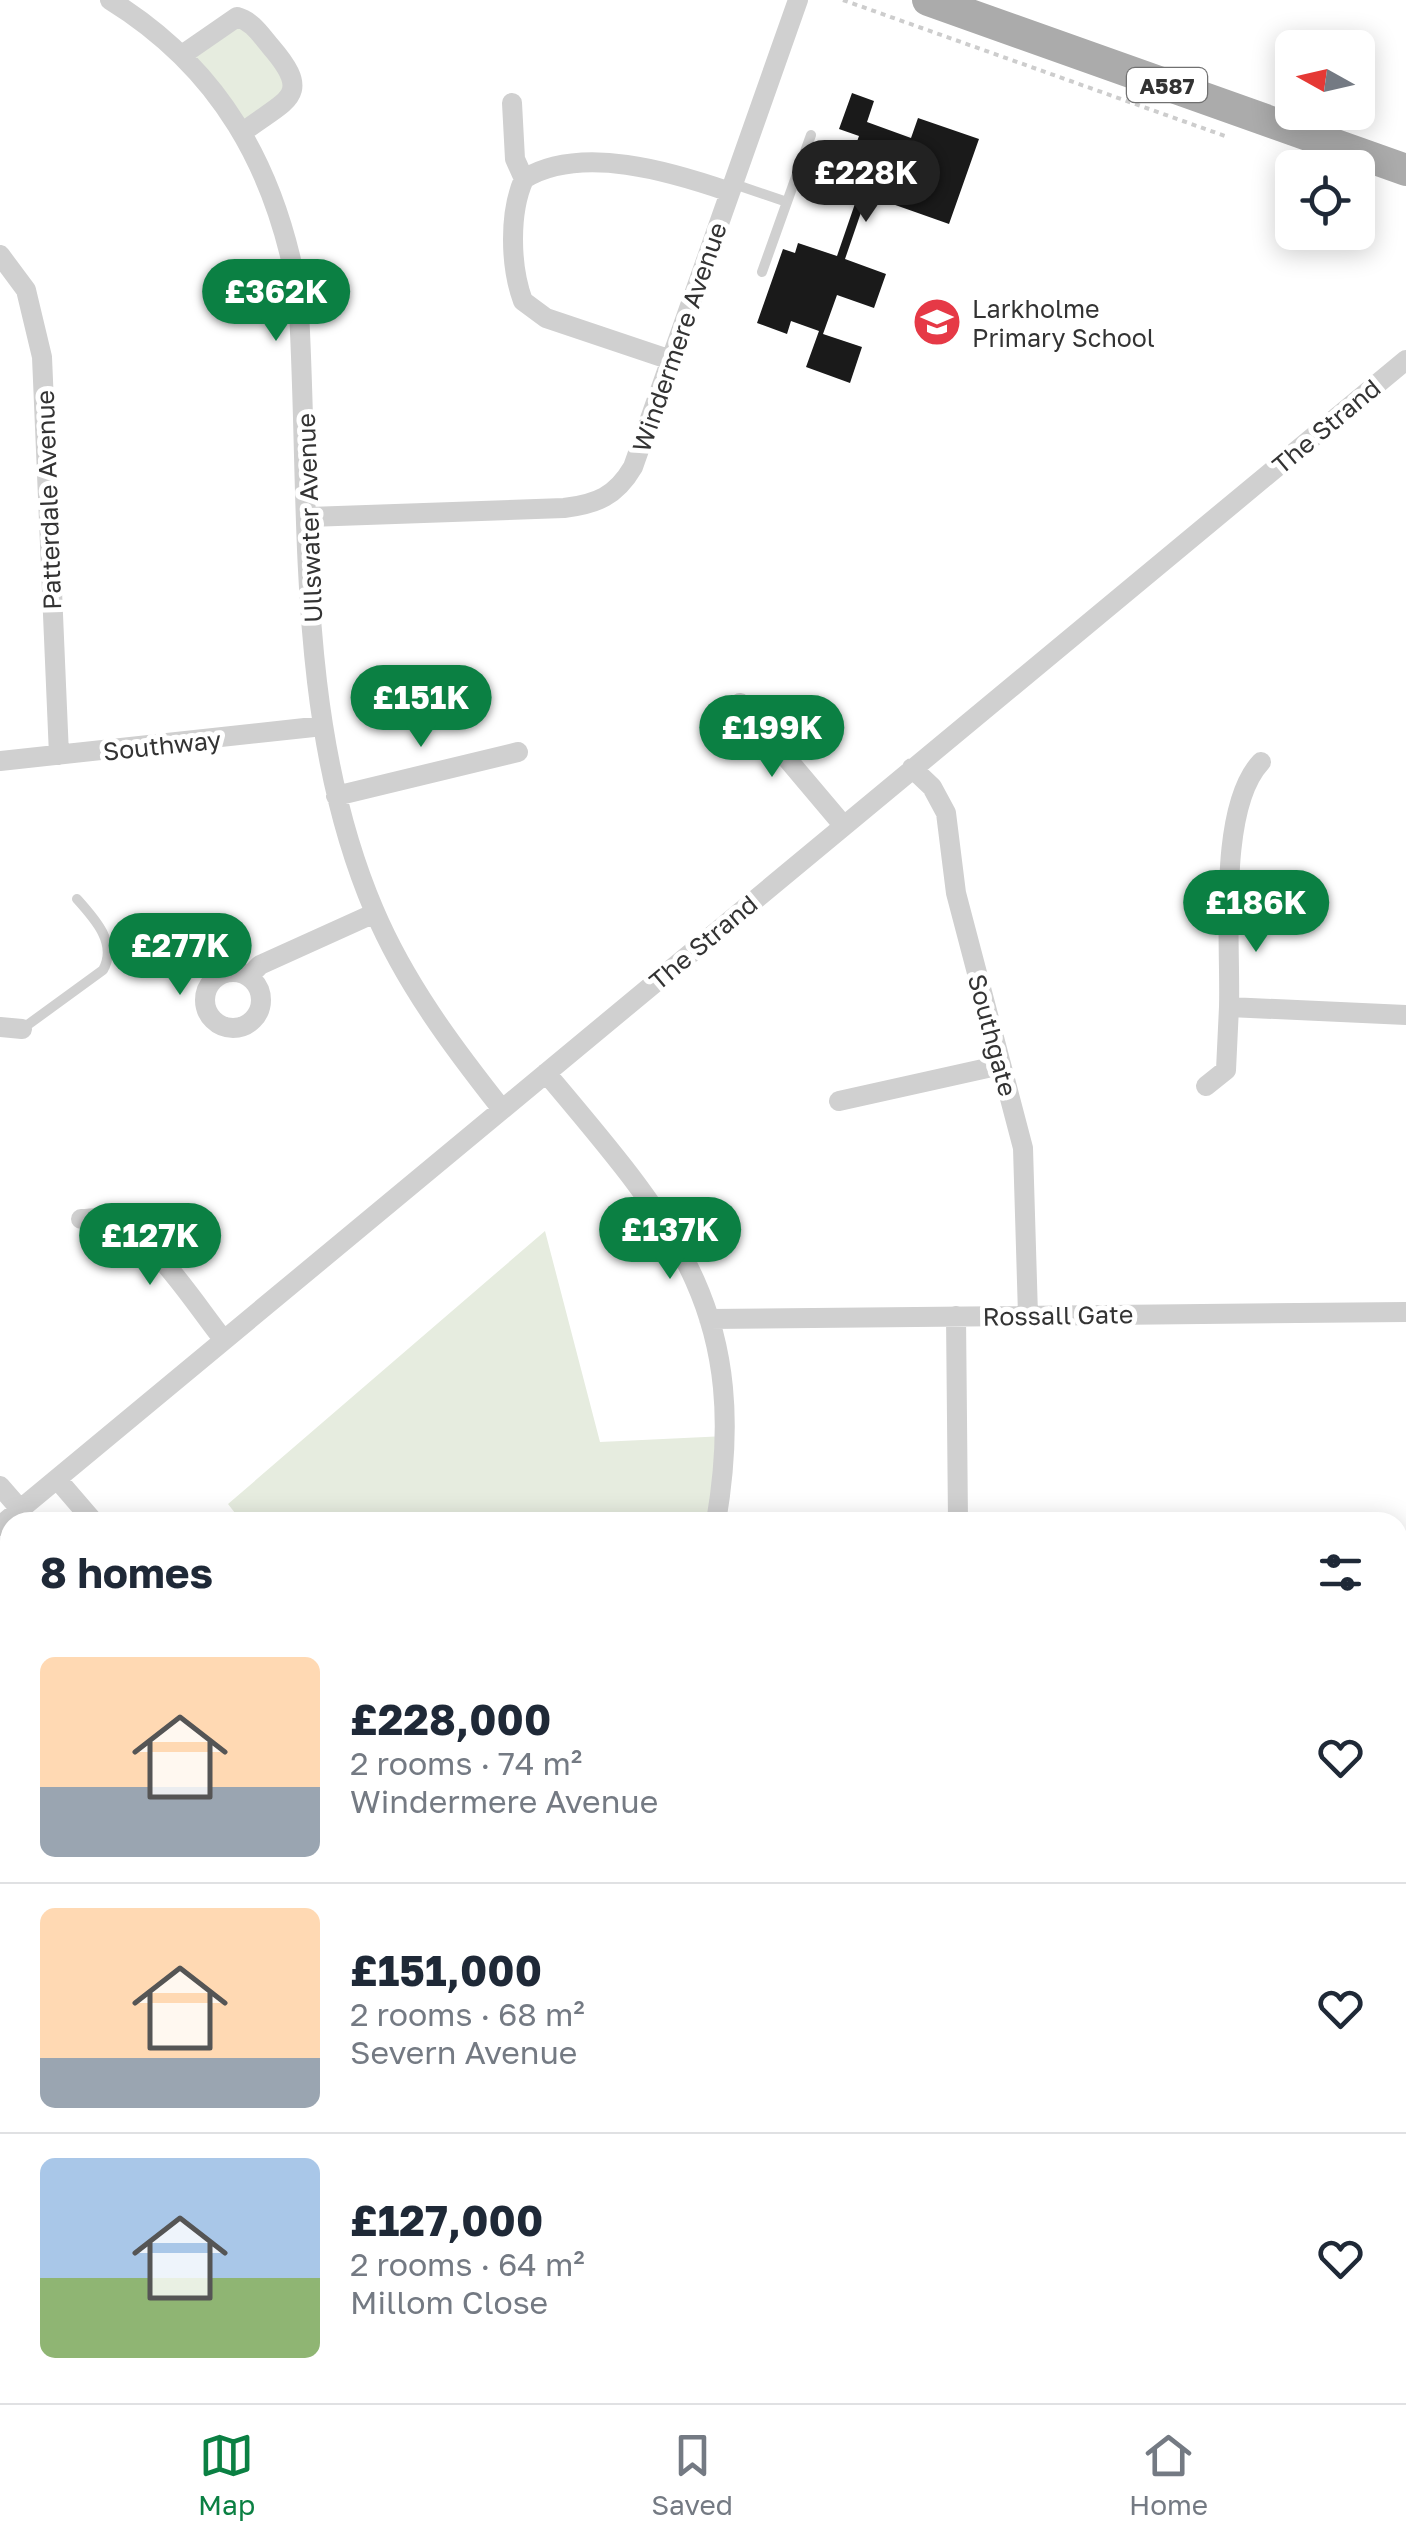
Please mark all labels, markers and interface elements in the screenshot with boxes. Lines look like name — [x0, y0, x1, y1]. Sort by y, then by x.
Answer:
north arrow — [1275, 30, 1375, 130]
map controls — [1275, 30, 1375, 250]
road number: A587 — [1127, 68, 1207, 102]
pin: £228K — [796, 140, 936, 225]
button: locate — [1275, 150, 1375, 250]
text: £228K — [814, 153, 918, 191]
street label: Windermere Avenue — [625, 218, 733, 456]
pin: £362K — [206, 259, 346, 344]
text: £362K — [224, 272, 328, 310]
place label: Larkholme Primary School — [972, 293, 1155, 353]
school or university icon: Larkholme Primary School — [911, 296, 963, 348]
street label: The Strand — [1266, 372, 1386, 480]
street label: Patterdale Avenue — [29, 390, 67, 610]
street label: Ullswater Avenue — [290, 413, 328, 623]
pin: £151K — [351, 665, 491, 750]
text: £151K — [373, 678, 469, 716]
pin: £199K — [702, 695, 842, 780]
text: £199K — [721, 708, 823, 746]
street label: Southway — [101, 723, 223, 767]
pin: £186K — [1186, 870, 1326, 955]
text: £186K — [1205, 883, 1307, 921]
street label: The Strand — [643, 888, 763, 996]
pin: £277K — [110, 913, 250, 998]
text: £277K — [131, 926, 229, 964]
street label: Southgate — [962, 970, 1024, 1100]
pin: £137K — [600, 1197, 740, 1282]
pin: £127K — [80, 1203, 220, 1288]
text: £137K — [621, 1210, 719, 1248]
text: £127K — [101, 1216, 199, 1254]
street label: Rossall Gate — [982, 1298, 1134, 1332]
icon: filters — [1313, 1545, 1368, 1600]
text: 8 homes — [40, 1547, 213, 1597]
text: £228,000 — [350, 1694, 551, 1744]
icon: home — [120, 1697, 240, 1817]
icon: heart — [1313, 1730, 1368, 1785]
text: 2 rooms · 74 m² — [350, 1744, 582, 1782]
text: Windermere Avenue — [350, 1782, 658, 1820]
text: £151,000 — [350, 1945, 542, 1995]
icon: home — [120, 1948, 240, 2068]
icon: heart — [1313, 1981, 1368, 2036]
text: 2 rooms · 68 m² — [350, 1995, 585, 2033]
text: Severn Avenue — [350, 2033, 577, 2071]
text: £127,000 — [350, 2195, 543, 2245]
icon: home — [120, 2198, 240, 2318]
icon: heart — [1313, 2231, 1368, 2286]
text: 2 rooms · 64 m² — [350, 2245, 585, 2283]
text: Millom Close — [350, 2283, 548, 2321]
tab: Map — [198, 2428, 255, 2521]
tab: Saved — [651, 2428, 733, 2521]
tab: Home — [1129, 2428, 1208, 2521]

